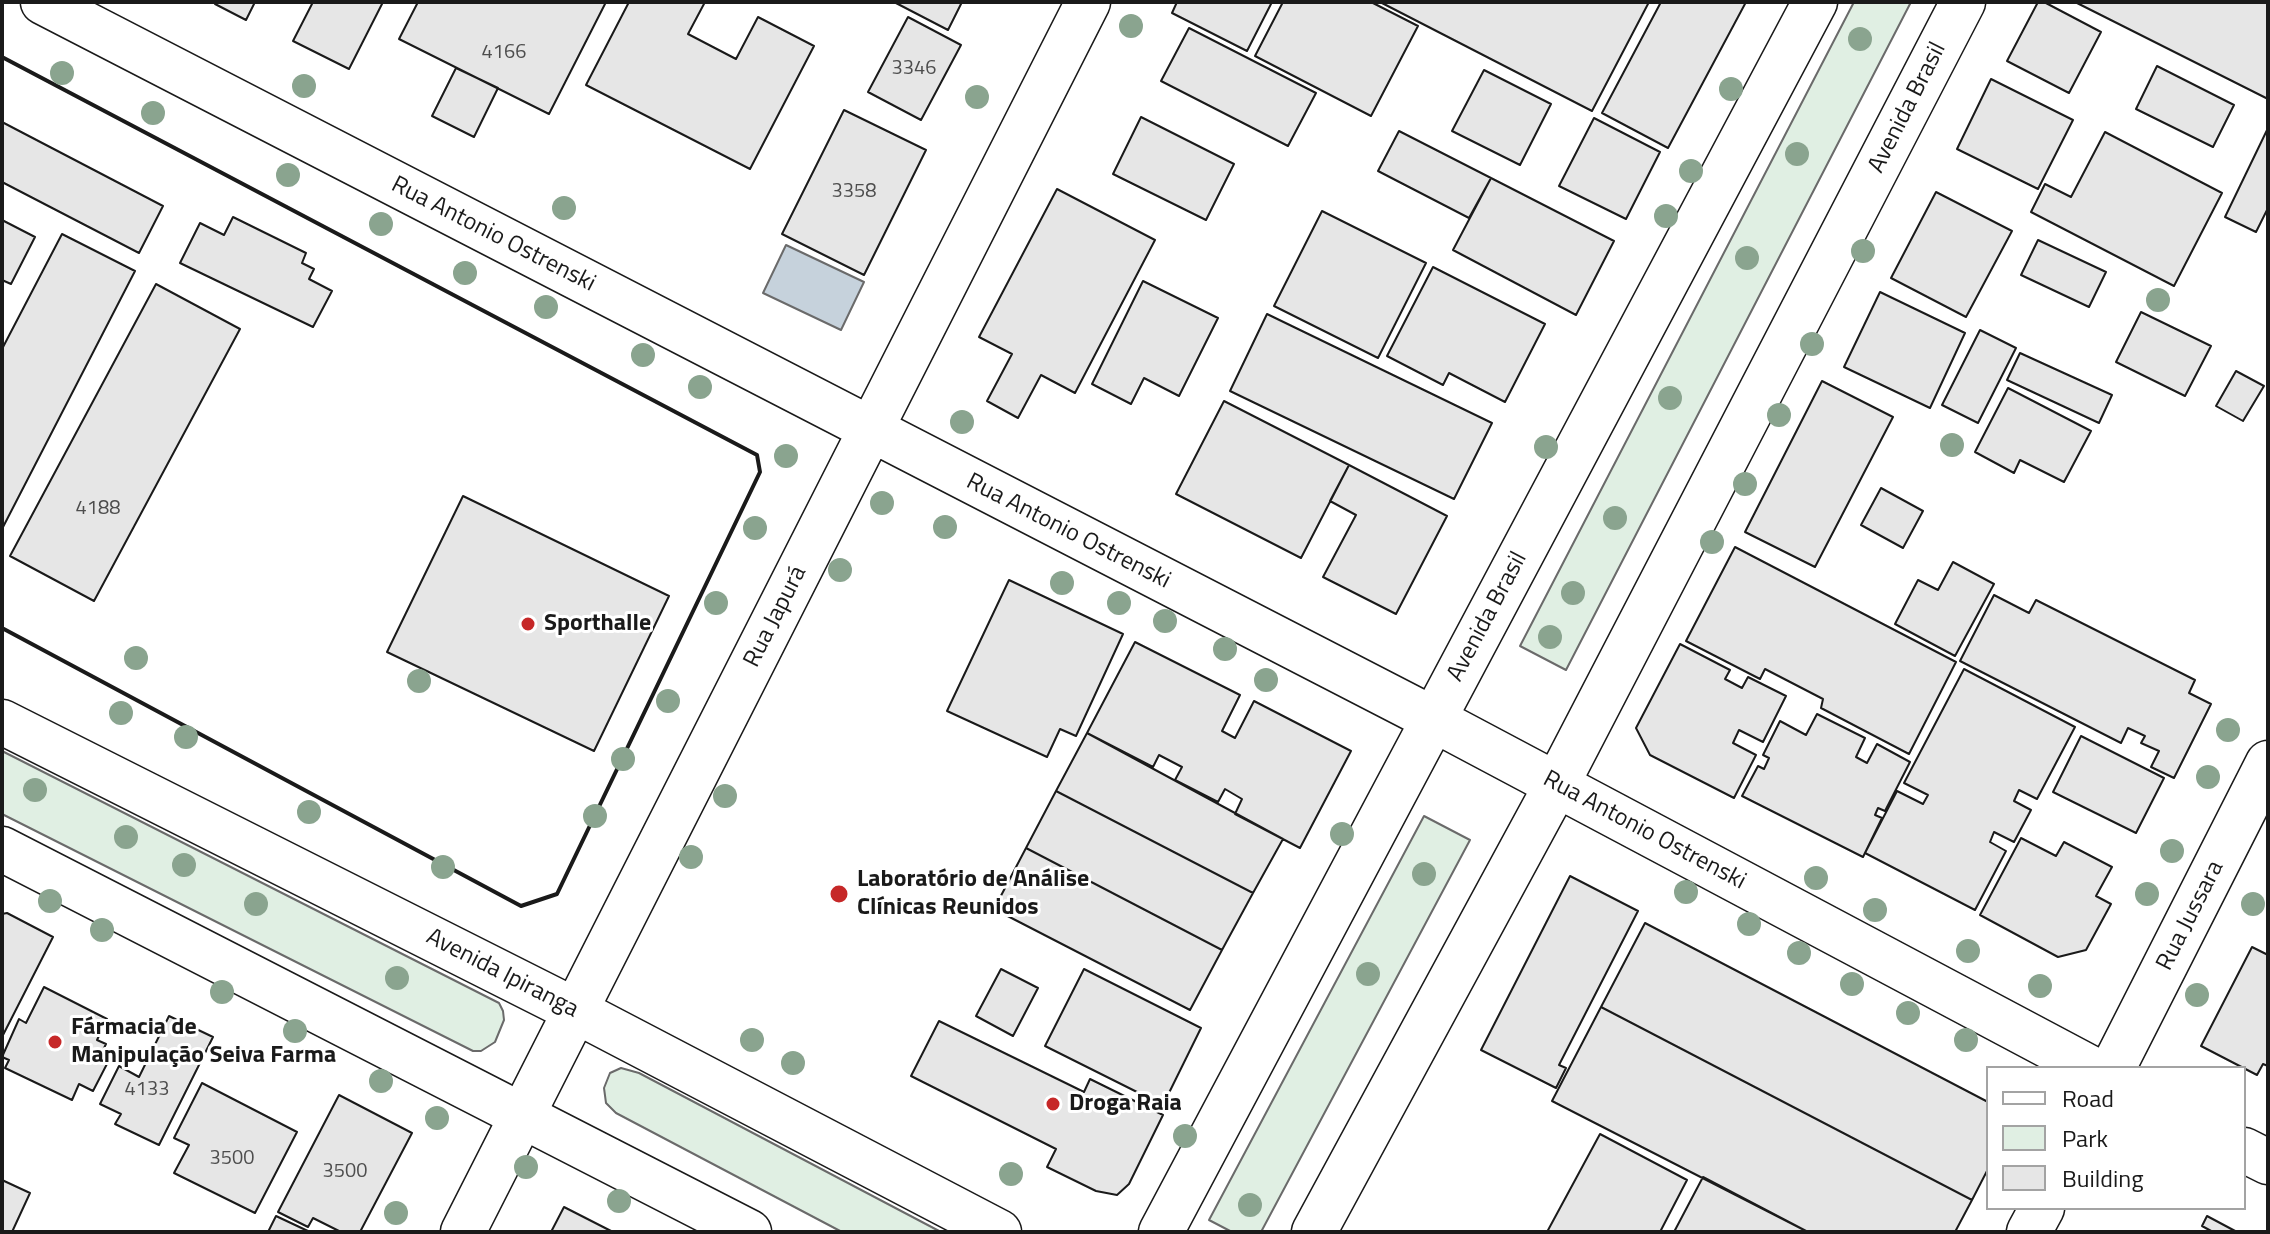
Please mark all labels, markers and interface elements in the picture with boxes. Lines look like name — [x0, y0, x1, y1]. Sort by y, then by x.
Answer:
street label: Avenida Brasil — [1863, 38, 1953, 178]
house number: 4166 — [482, 41, 526, 65]
house number: 3346 — [892, 57, 936, 81]
street label: Rua Antonio Ostrenski — [386, 171, 600, 299]
house number: 3358 — [832, 180, 876, 204]
street label: Rua Antonio Ostrenski — [961, 468, 1175, 596]
house number: 4188 — [76, 497, 120, 521]
street label: Avenida Brasil — [1442, 547, 1534, 687]
street label: Rua Japurá — [738, 562, 814, 672]
place label: Sporthalle — [544, 610, 651, 638]
marker: Sporthalle — [519, 615, 537, 633]
street label: Rua Antonio Ostrenski — [1538, 765, 1750, 897]
street label: Rua Jussara — [2151, 856, 2231, 976]
place label: Laboratório de Análise Clínicas Reunidos — [857, 866, 1089, 922]
marker: Laboratório de Análise Clínicas Reunidos — [828, 883, 850, 905]
street label: Avenida Ipiranga — [421, 923, 583, 1025]
place label: Fármacia de Manipulação Seiva Farma — [71, 1014, 336, 1070]
marker: Fármacia de Manipulação Seiva Farma — [46, 1033, 64, 1051]
legend — [1986, 1066, 2246, 1210]
house number: 4133 — [125, 1078, 169, 1102]
text: Road — [2062, 1080, 2114, 1116]
place label: Droga Raia — [1069, 1090, 1182, 1118]
marker: Droga Raia — [1044, 1095, 1062, 1113]
text: Park — [2062, 1120, 2108, 1156]
house number: 3500 — [210, 1147, 254, 1171]
house number: 3500 — [323, 1160, 367, 1184]
text: Building — [2062, 1160, 2144, 1196]

